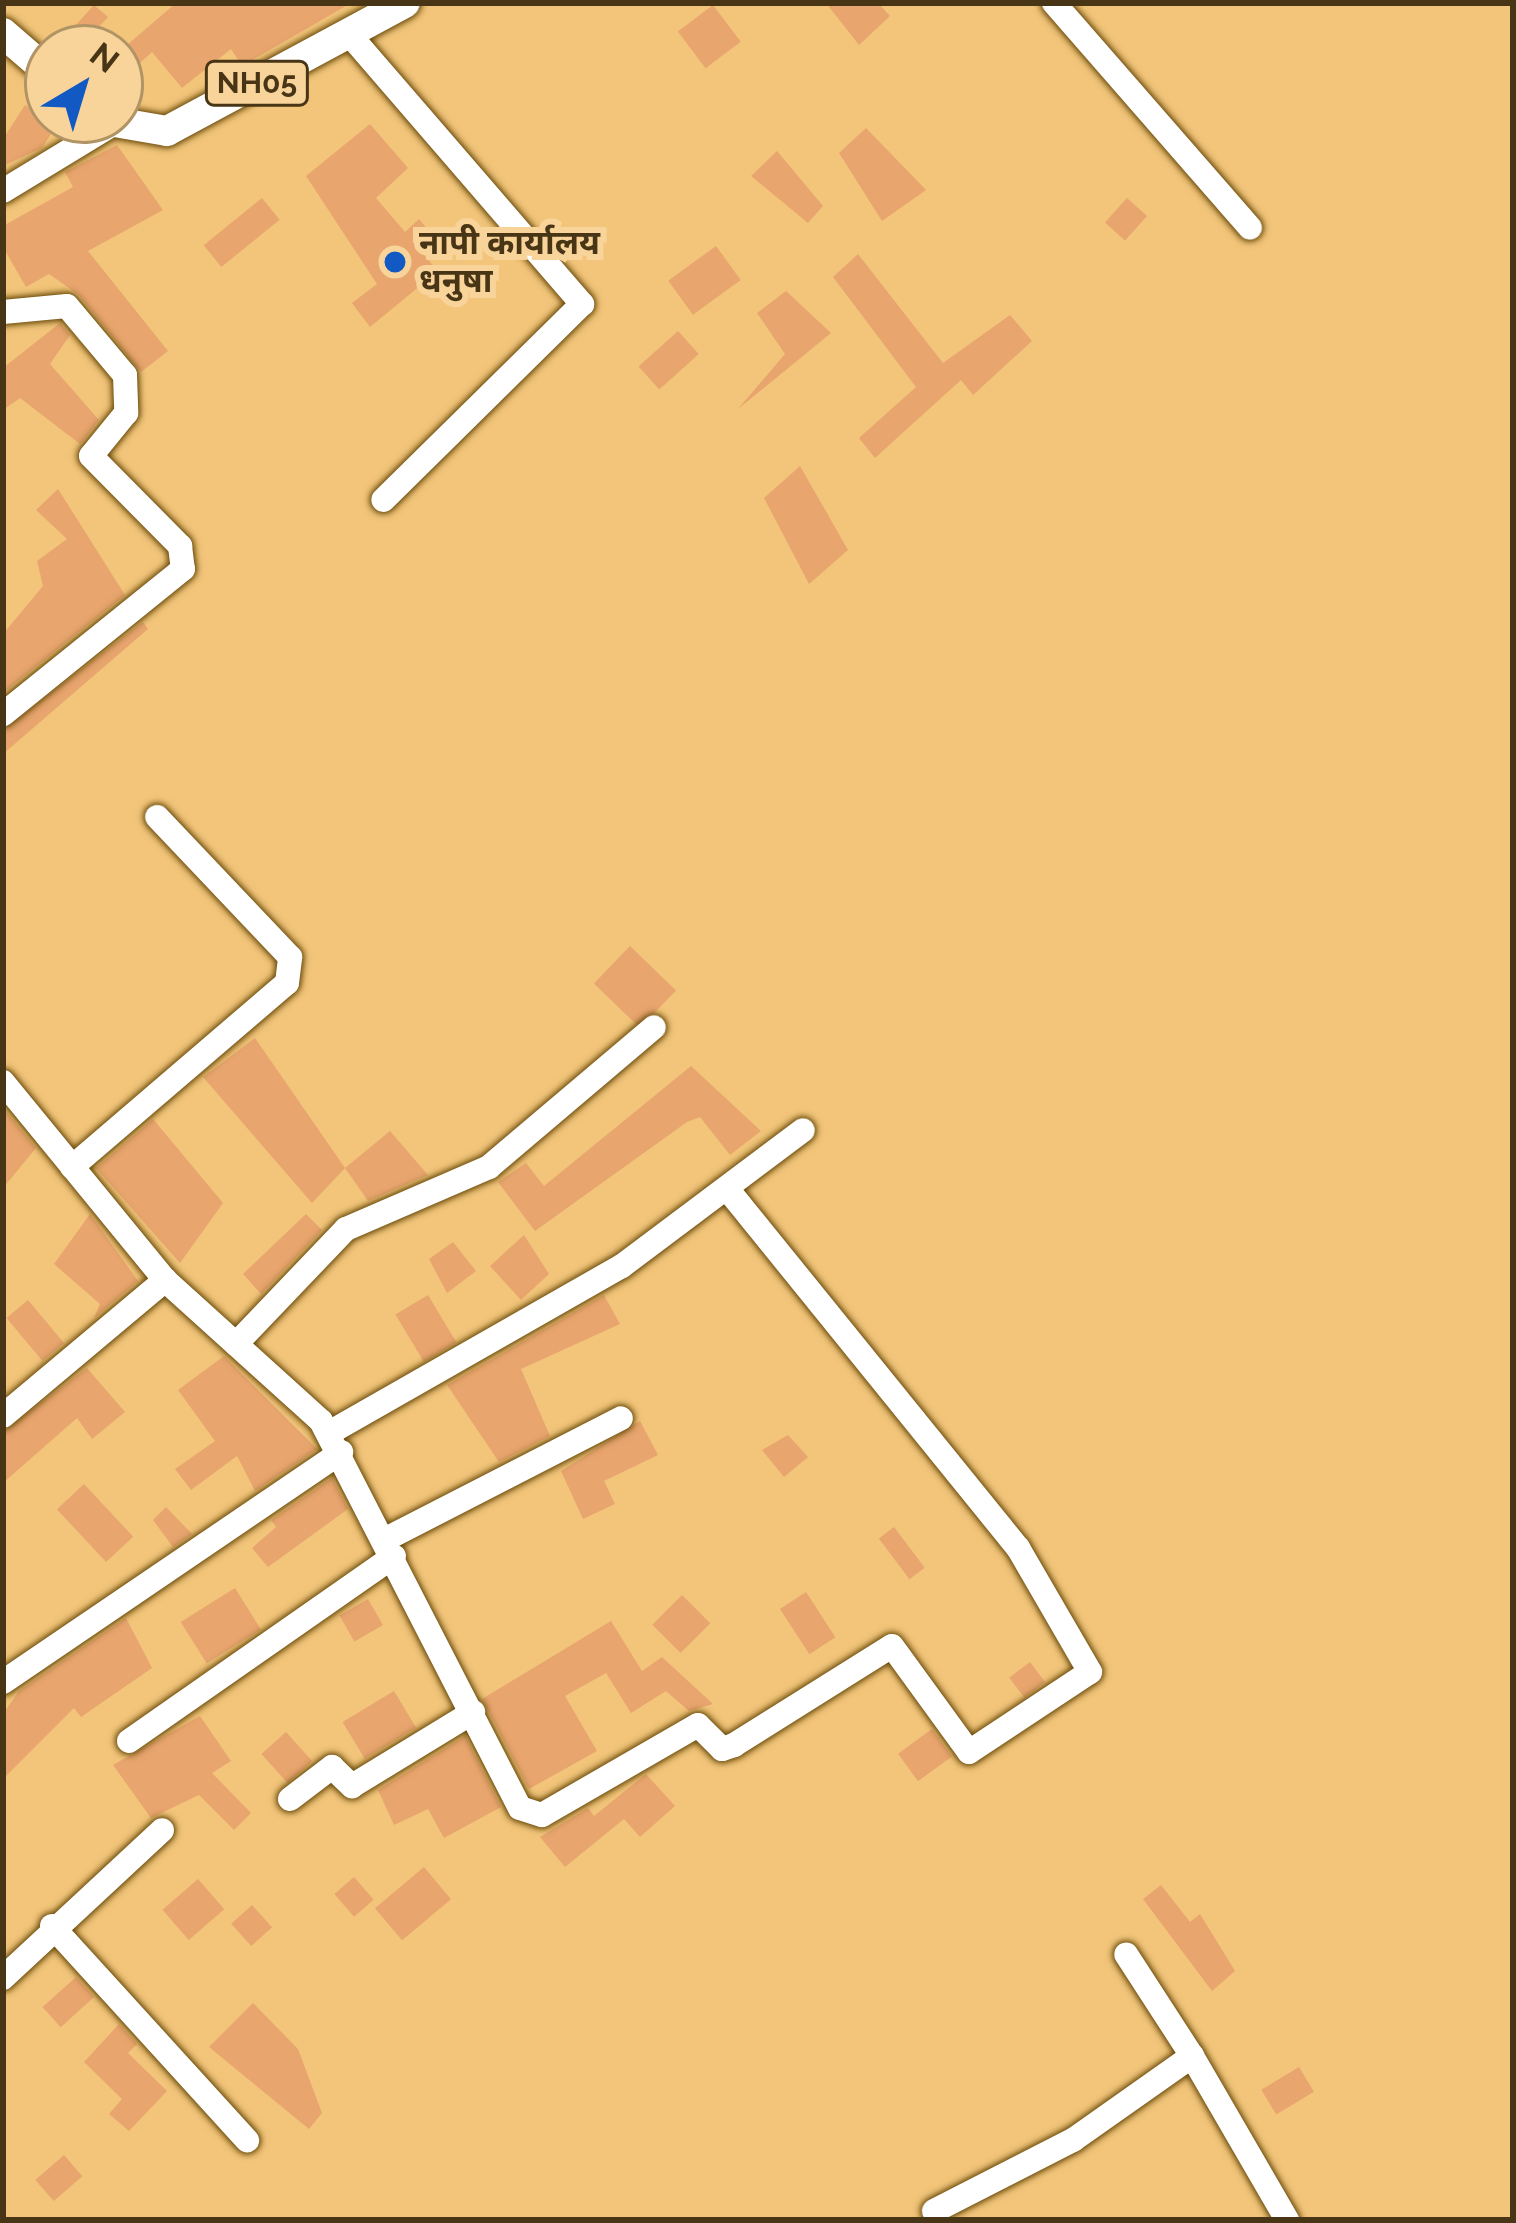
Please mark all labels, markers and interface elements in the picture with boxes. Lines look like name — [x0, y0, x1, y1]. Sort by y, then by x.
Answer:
north arrow — [24, 24, 144, 144]
text: N — [83, 34, 127, 81]
road number: NH05 — [203, 59, 311, 107]
place label: नापी कार्यालय धनुषा — [419, 223, 600, 301]
marker: नापी कार्यालय धनुषा — [382, 249, 408, 275]

